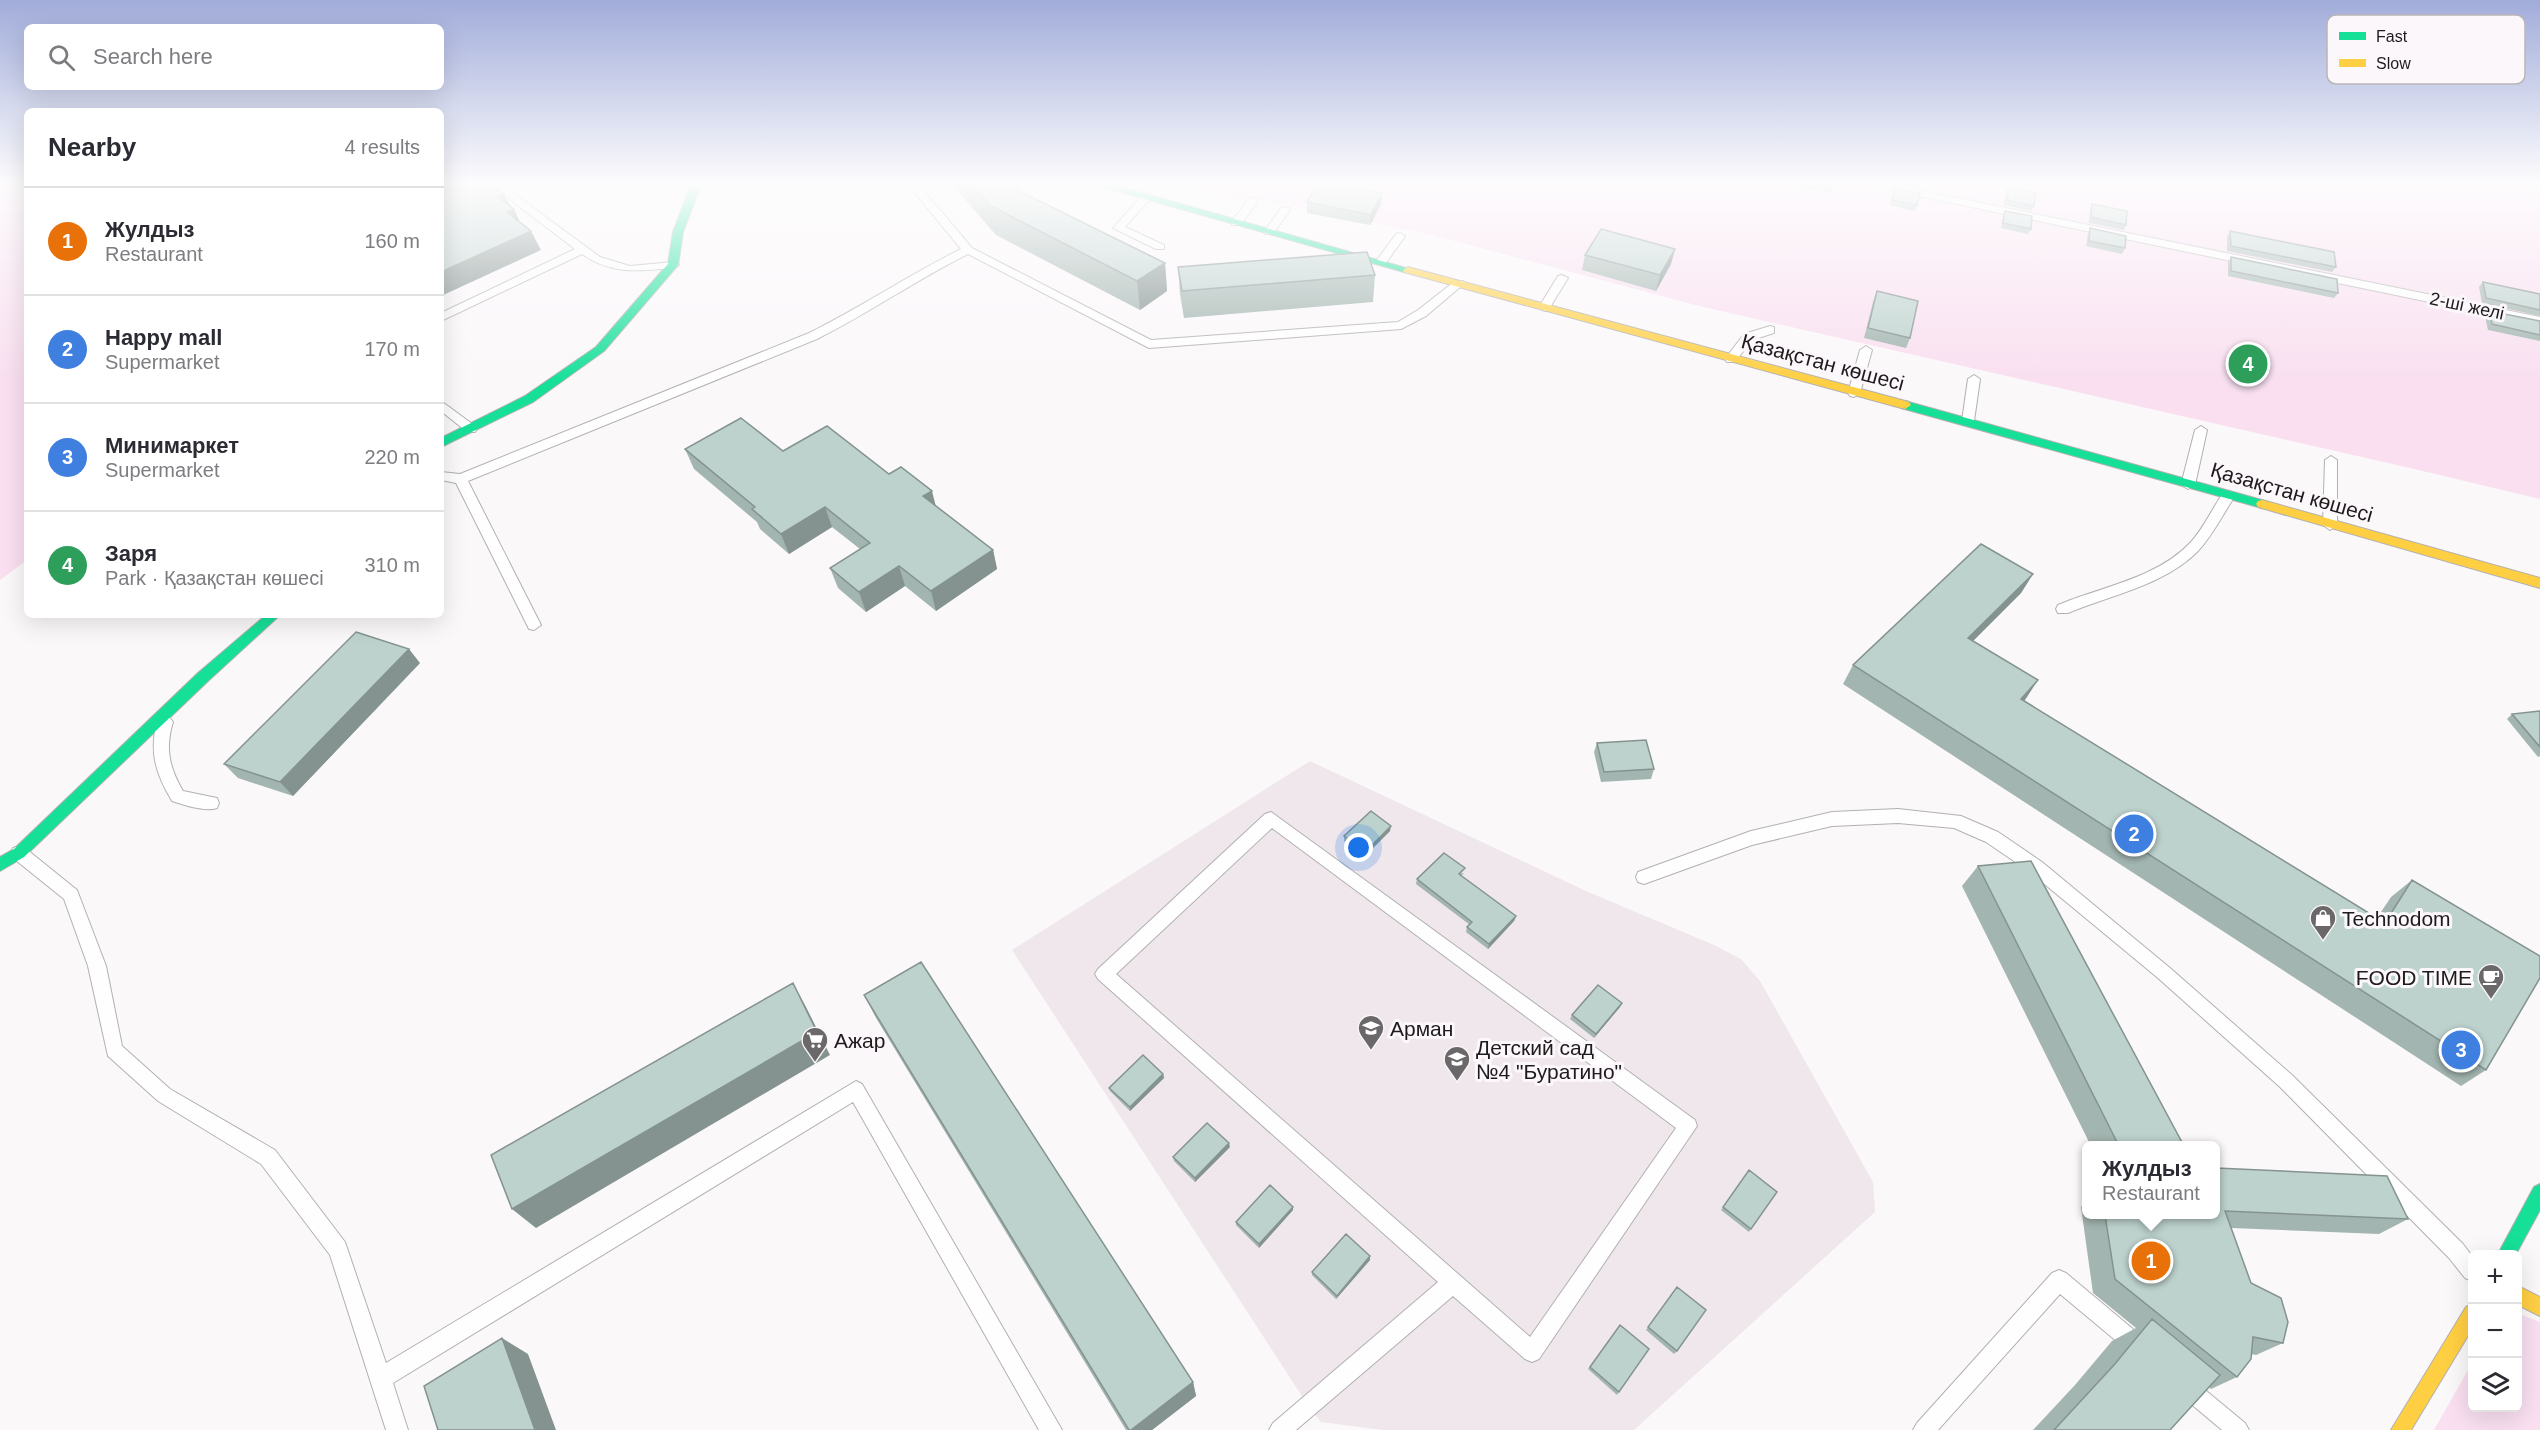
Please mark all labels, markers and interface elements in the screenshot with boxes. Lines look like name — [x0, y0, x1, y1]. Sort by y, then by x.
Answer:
legend — [2327, 15, 2525, 84]
search box — [24, 24, 444, 90]
text: Fast — [2376, 28, 2408, 45]
icon: search — [45, 41, 78, 74]
text: Search here — [93, 44, 213, 69]
text: Slow — [2376, 55, 2411, 72]
text: Nearby — [48, 132, 136, 162]
text: 4 results — [344, 136, 420, 158]
text: Жулдыз — [105, 217, 195, 242]
text: 1 — [62, 230, 73, 252]
text: 160 m — [364, 230, 420, 252]
text: Restaurant — [105, 243, 203, 265]
street label: 2-ші желі — [2428, 288, 2506, 324]
text: Happy mall — [105, 325, 222, 350]
street label: Қазақстан көшесі — [1739, 329, 1907, 395]
text: 2 — [62, 338, 73, 360]
text: 170 m — [364, 338, 420, 360]
pin: 4 — [2228, 342, 2268, 386]
text: Supermarket — [105, 351, 220, 373]
text: Минимаркет — [105, 433, 239, 458]
text: 3 — [62, 446, 73, 468]
text: 220 m — [364, 446, 420, 468]
street label: Қазақстан көшесі — [2208, 458, 2376, 526]
text: Supermarket — [105, 459, 220, 481]
text: Заря — [105, 541, 157, 566]
text: 4 — [62, 554, 73, 576]
text: 310 m — [364, 554, 420, 576]
text: Park · Қазақстан көшесі — [105, 567, 324, 589]
pin: 2 — [2114, 812, 2154, 856]
your location — [1344, 833, 1373, 862]
shop icon: Technodom — [2308, 903, 2338, 941]
place label: Technodom — [2342, 907, 2451, 930]
cafe icon: FOOD TIME — [2476, 962, 2506, 1000]
place label: FOOD TIME — [2356, 966, 2472, 989]
school or university icon: Арман — [1356, 1013, 1386, 1051]
place label: Арман — [1390, 1017, 1453, 1040]
supermarket icon: Ажар — [800, 1025, 830, 1063]
pin: 3 — [2442, 1028, 2480, 1072]
place label: Ажар — [834, 1029, 885, 1052]
place label: Детский сад №4 "Буратино" — [1476, 1036, 1622, 1083]
school or university icon: Детский сад №4 "Буратино" — [1442, 1044, 1472, 1082]
popup — [2082, 1141, 2220, 1219]
text: Жулдыз — [2102, 1156, 2192, 1181]
text: Restaurant — [2102, 1182, 2200, 1204]
pin: 1 — [2132, 1238, 2170, 1284]
map controls — [2468, 1250, 2522, 1412]
button: + — [2468, 1250, 2522, 1304]
button: − — [2468, 1304, 2522, 1358]
button: layers — [2468, 1358, 2522, 1412]

